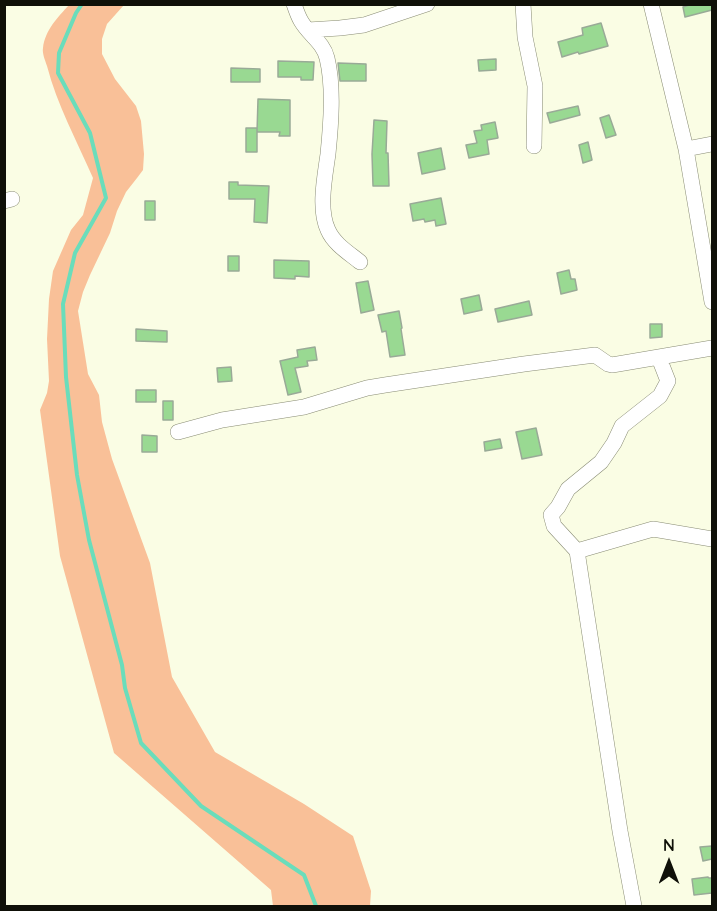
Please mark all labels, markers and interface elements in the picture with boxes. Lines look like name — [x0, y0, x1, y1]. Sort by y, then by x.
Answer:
north arrow — [639, 833, 699, 893]
text: N — [663, 835, 675, 855]

